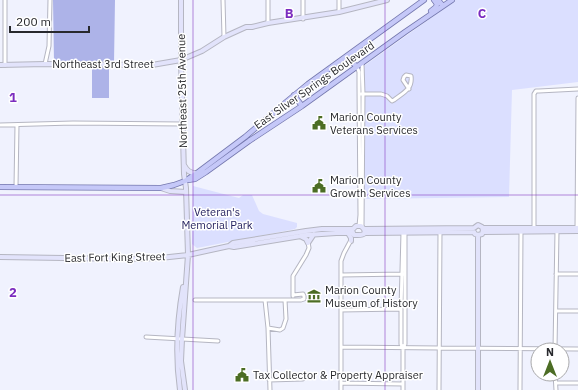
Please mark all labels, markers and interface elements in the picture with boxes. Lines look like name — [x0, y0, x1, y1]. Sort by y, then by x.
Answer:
text: B — [285, 5, 294, 22]
text: C — [478, 5, 487, 22]
scale bar — [10, 8, 89, 34]
text: 200 m — [16, 14, 51, 29]
street label: Northeast 25th Avenue — [174, 34, 190, 148]
street label: East Silver Springs Boulevard — [251, 38, 377, 132]
street label: Northeast 3rd Street — [52, 57, 154, 71]
text: 1 — [9, 89, 17, 106]
place label: Marion County Veterans Services — [330, 110, 418, 137]
public building icon: Marion County Veterans Services — [311, 115, 327, 131]
place label: Marion County Growth Services — [330, 173, 411, 200]
public building icon: Marion County Growth Services — [311, 178, 327, 194]
park label: Veteran's Memorial Park — [181, 205, 253, 232]
street label: East Fort King Street — [64, 249, 166, 265]
place label: Marion County Museum of History — [325, 283, 418, 310]
text: 2 — [9, 284, 17, 301]
museum icon: Marion County Museum of History — [306, 288, 322, 304]
north arrow — [530, 342, 570, 382]
text: N — [546, 345, 554, 359]
public building icon: Tax Collector & Property Appraiser — [234, 367, 250, 383]
place label: Tax Collector & Property Appraiser — [253, 368, 423, 382]

